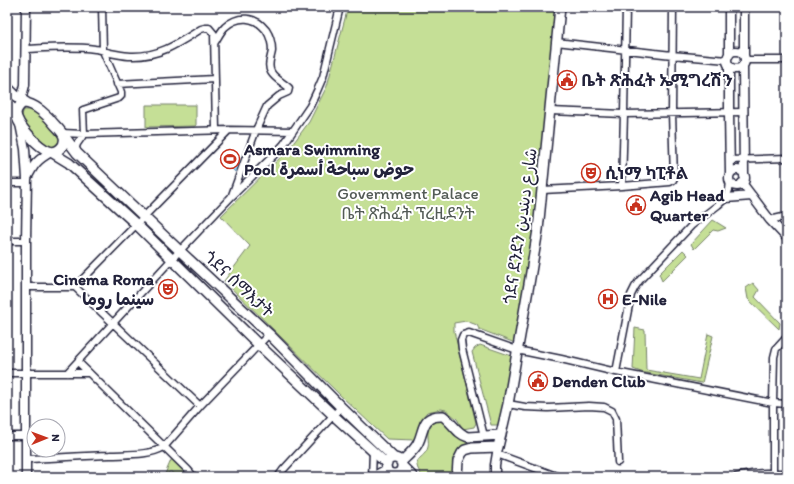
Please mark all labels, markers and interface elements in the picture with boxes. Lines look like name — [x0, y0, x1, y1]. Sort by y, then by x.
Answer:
public building icon: ቤት ጽሕፈት ኤሚግረሽን — [556, 69, 578, 91]
place label: ቤት ጽሕፈት ኤሚግረሽን — [581, 70, 733, 90]
place label: Asmara Swimming Pool حوض سباحة أسمرة — [243, 139, 414, 180]
street label: ጎደና ደንደን شارع ديندين — [499, 147, 543, 305]
sports icon: Asmara Swimming Pool حوض سباحة أسمرة — [219, 148, 241, 170]
theatre icon: ሲነማ ካፒቶል — [580, 162, 602, 184]
place label: ሲነማ ካፒቶል — [605, 163, 689, 183]
park label: Government Palace ቤት ጽሕፈት ፕረዚደንት — [337, 183, 479, 223]
place label: Agib Head Quarter — [649, 185, 725, 225]
public building icon: Agib Head Quarter — [625, 194, 647, 216]
street label: ጎደና ሰማእታት — [200, 247, 278, 321]
place label: Cinema Roma سينما روما — [53, 269, 155, 310]
theatre icon: Cinema Roma سينما روما — [157, 278, 179, 300]
hospital icon: E-Nile — [597, 288, 619, 310]
place label: E-Nile — [622, 289, 667, 309]
public building icon: Denden Club — [527, 370, 549, 392]
place label: Denden Club — [552, 371, 646, 391]
north arrow — [26, 418, 66, 458]
text: N — [49, 434, 62, 442]

